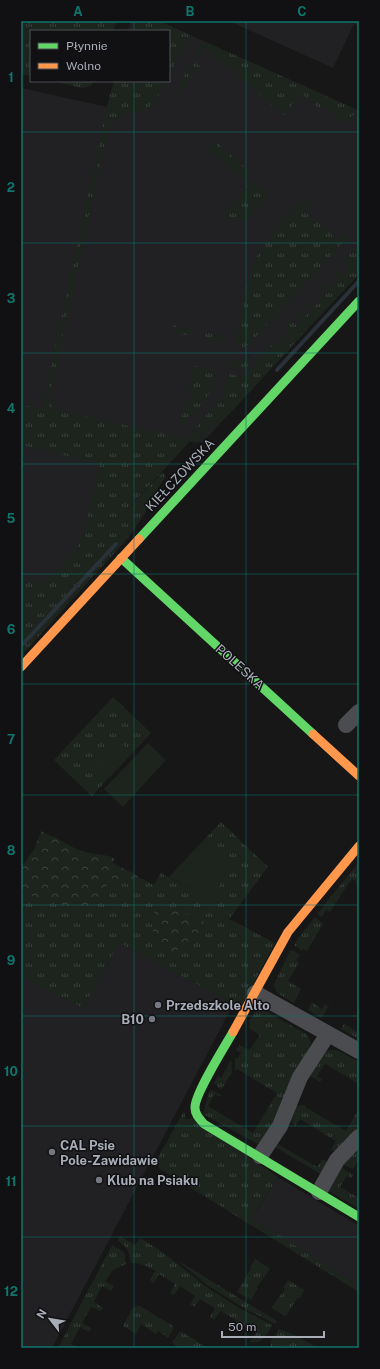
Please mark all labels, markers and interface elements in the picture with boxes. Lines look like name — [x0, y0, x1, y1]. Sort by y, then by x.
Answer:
text: A — [73, 4, 83, 19]
text: B — [186, 4, 195, 19]
text: C — [297, 4, 307, 19]
legend — [30, 30, 170, 82]
text: Płynnie — [66, 39, 108, 53]
text: Wolno — [66, 59, 101, 73]
text: 1 — [8, 70, 14, 85]
text: 2 — [7, 180, 15, 195]
text: 3 — [7, 291, 16, 306]
text: 4 — [7, 401, 16, 416]
street label: KIEŁCZOWSKA — [143, 436, 217, 514]
text: 5 — [7, 511, 16, 526]
text: 6 — [7, 622, 16, 637]
street label: POLESKA — [213, 641, 267, 693]
text: 7 — [7, 732, 15, 747]
text: 8 — [7, 843, 16, 858]
text: 9 — [7, 953, 15, 968]
place label: Przedszkole Alto — [166, 998, 270, 1013]
marker: Przedszkole Alto — [153, 1000, 163, 1010]
place label: B10 — [121, 1012, 144, 1027]
marker: B10 — [147, 1014, 157, 1024]
text: 10 — [4, 1064, 18, 1079]
place label: CAL Psie Pole-Zawidawie — [60, 1138, 158, 1168]
marker: CAL Psie Pole-Zawidawie — [47, 1147, 57, 1157]
place label: Klub na Psiaku — [107, 1173, 198, 1188]
text: 11 — [5, 1174, 17, 1189]
marker: Klub na Psiaku — [94, 1175, 104, 1185]
text: 12 — [4, 1284, 18, 1299]
north arrow — [30, 1299, 70, 1339]
text: N — [34, 1307, 49, 1321]
scale bar — [222, 1313, 324, 1339]
text: 50 m — [228, 1320, 256, 1334]

